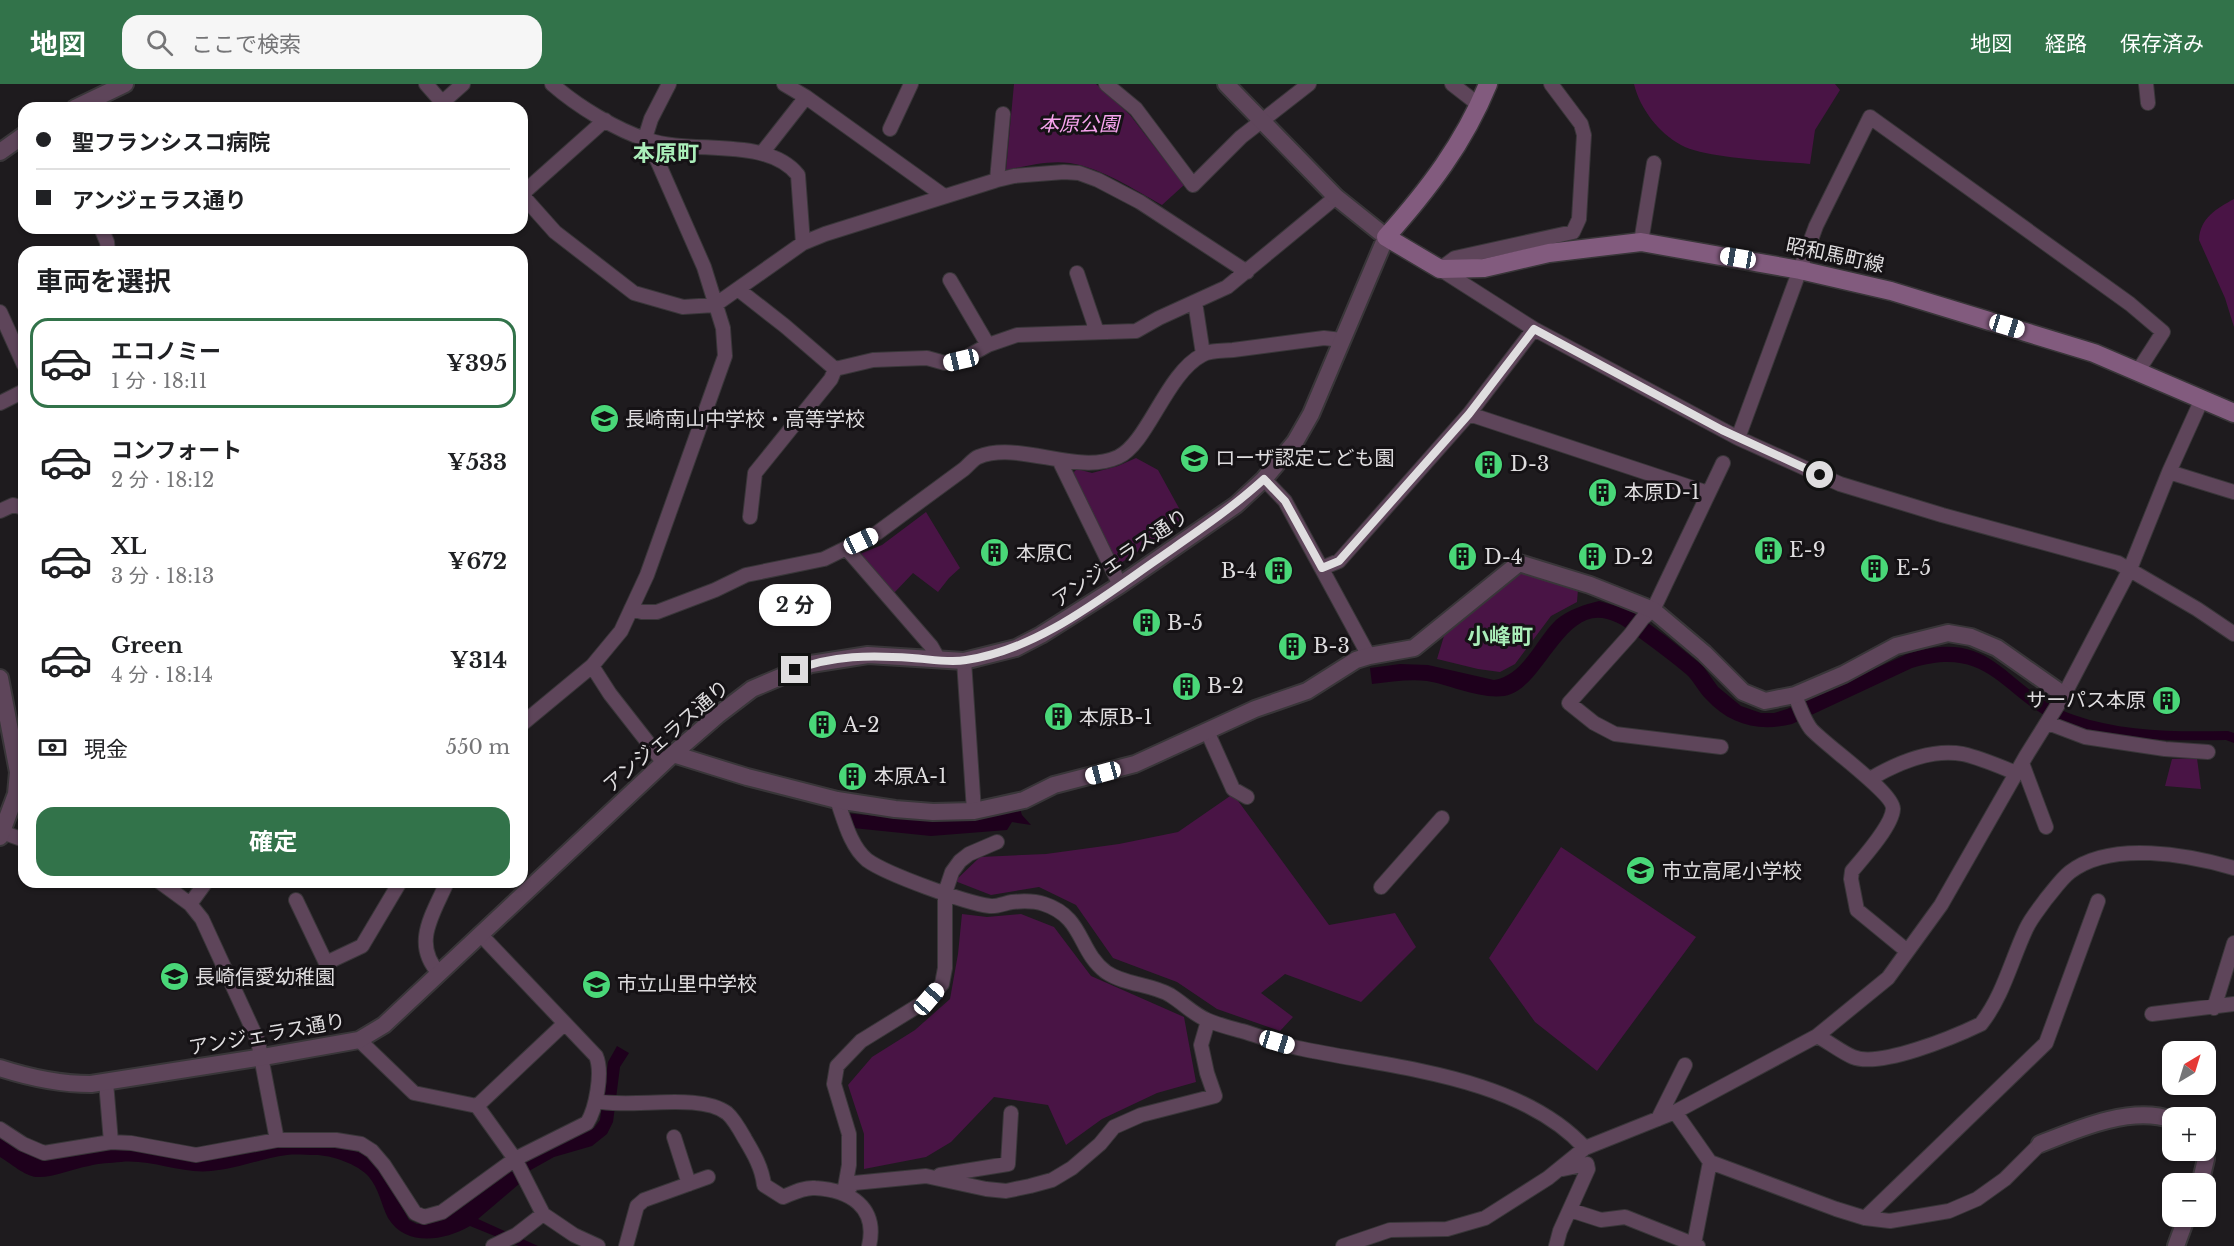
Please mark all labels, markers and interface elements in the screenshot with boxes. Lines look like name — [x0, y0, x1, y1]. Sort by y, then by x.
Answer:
search box — [122, 15, 542, 69]
icon: search — [143, 26, 176, 59]
text: 地図 — [30, 27, 86, 62]
text: ここで検索 — [191, 31, 301, 58]
text: 地図 — [1970, 31, 2012, 57]
text: 経路 — [2045, 31, 2087, 57]
text: 保存済み — [2120, 31, 2204, 57]
park label: 本原公園 — [1039, 112, 1122, 136]
text: 聖フランシスコ病院 — [72, 129, 270, 156]
district label: 本原町 — [633, 140, 699, 167]
text: アンジェラス通り — [72, 187, 247, 214]
street label: 昭和馬町線 — [1784, 233, 1886, 277]
car — [1719, 246, 1757, 270]
text: 車両を選択 — [36, 265, 171, 298]
car — [1987, 312, 2027, 340]
icon: car — [39, 336, 93, 390]
text: エコノミー — [111, 338, 221, 365]
car — [941, 347, 981, 373]
text: ¥395 — [446, 350, 507, 377]
text: 1 分 · 18:11 — [111, 369, 207, 393]
school or university icon: 長崎南山中学校・高等学校 — [588, 403, 620, 435]
place label: 長崎南山中学校・高等学校 — [625, 407, 865, 431]
icon: car — [39, 435, 93, 489]
text: コンフォート — [111, 437, 242, 464]
school or university icon: ローザ認定こども園 — [1178, 442, 1210, 474]
place label: ローザ認定こども園 — [1215, 446, 1395, 470]
building icon: D-3 — [1473, 448, 1505, 480]
text: ¥533 — [447, 449, 507, 476]
place label: D-3 — [1510, 452, 1549, 476]
route start — [1806, 461, 1833, 488]
text: 2 分 · 18:12 — [111, 468, 214, 492]
building icon: 本原D-1 — [1587, 476, 1619, 508]
place label: 本原D-1 — [1624, 480, 1700, 504]
street label: アンジェラス通り — [1047, 504, 1193, 612]
car — [841, 525, 881, 557]
text: XL — [111, 533, 146, 560]
icon: car — [39, 534, 93, 588]
building icon: E-9 — [1752, 534, 1784, 566]
building icon: 本原C — [979, 537, 1011, 569]
place label: E-9 — [1789, 538, 1826, 562]
place label: 本原C — [1016, 541, 1072, 565]
building icon: D-4 — [1447, 541, 1479, 573]
building icon: D-2 — [1577, 541, 1609, 573]
place label: D-4 — [1484, 545, 1523, 569]
place label: D-2 — [1614, 545, 1653, 569]
text: ¥672 — [448, 548, 507, 575]
building icon: E-5 — [1859, 552, 1891, 584]
building icon: B-4 — [1262, 555, 1294, 587]
place label: E-5 — [1896, 556, 1931, 580]
place label: B-4 — [1221, 559, 1257, 583]
text: 3 分 · 18:13 — [111, 564, 214, 588]
callout: 2 分 — [759, 583, 831, 625]
text: 2 分 — [776, 593, 814, 617]
building icon: B-5 — [1130, 607, 1162, 639]
place label: B-5 — [1167, 611, 1203, 635]
district label: 小峰町 — [1467, 623, 1533, 650]
building icon: B-3 — [1276, 630, 1308, 662]
text: Green — [111, 632, 183, 659]
icon: car — [39, 633, 93, 687]
place label: B-3 — [1313, 634, 1350, 658]
text: ¥314 — [450, 647, 507, 674]
route end — [781, 656, 808, 683]
text: 4 分 · 18:14 — [111, 663, 213, 687]
building icon: B-2 — [1170, 670, 1202, 702]
place label: B-2 — [1207, 674, 1244, 698]
street label: アンジェラス通り — [598, 675, 734, 797]
building icon: サーパス本原 — [2151, 684, 2183, 716]
place label: サーパス本原 — [2026, 688, 2146, 712]
building icon: 本原B-1 — [1042, 701, 1074, 733]
place label: 本原B-1 — [1079, 705, 1153, 729]
building icon: A-2 — [806, 709, 838, 741]
place label: A-2 — [842, 713, 880, 737]
icon: cash — [36, 731, 69, 764]
text: 550 m — [446, 735, 510, 759]
text: 現金 — [84, 736, 128, 763]
building icon: 本原A-1 — [837, 760, 869, 792]
car — [1083, 760, 1123, 786]
place label: 本原A-1 — [874, 764, 947, 788]
button: 確定 — [36, 807, 510, 876]
school or university icon: 市立高尾小学校 — [1625, 855, 1657, 887]
place label: 市立高尾小学校 — [1662, 859, 1802, 883]
school or university icon: 長崎信愛幼稚園 — [158, 961, 190, 993]
place label: 長崎信愛幼稚園 — [195, 965, 335, 989]
school or university icon: 市立山里中学校 — [580, 968, 612, 1000]
place label: 市立山里中学校 — [617, 972, 757, 996]
car — [910, 980, 948, 1018]
street label: アンジェラス通り — [187, 1008, 347, 1060]
car — [1257, 1028, 1297, 1056]
north arrow — [2162, 1041, 2216, 1095]
map controls — [2162, 1041, 2216, 1227]
button: + — [2162, 1107, 2216, 1161]
button: − — [2162, 1173, 2216, 1227]

